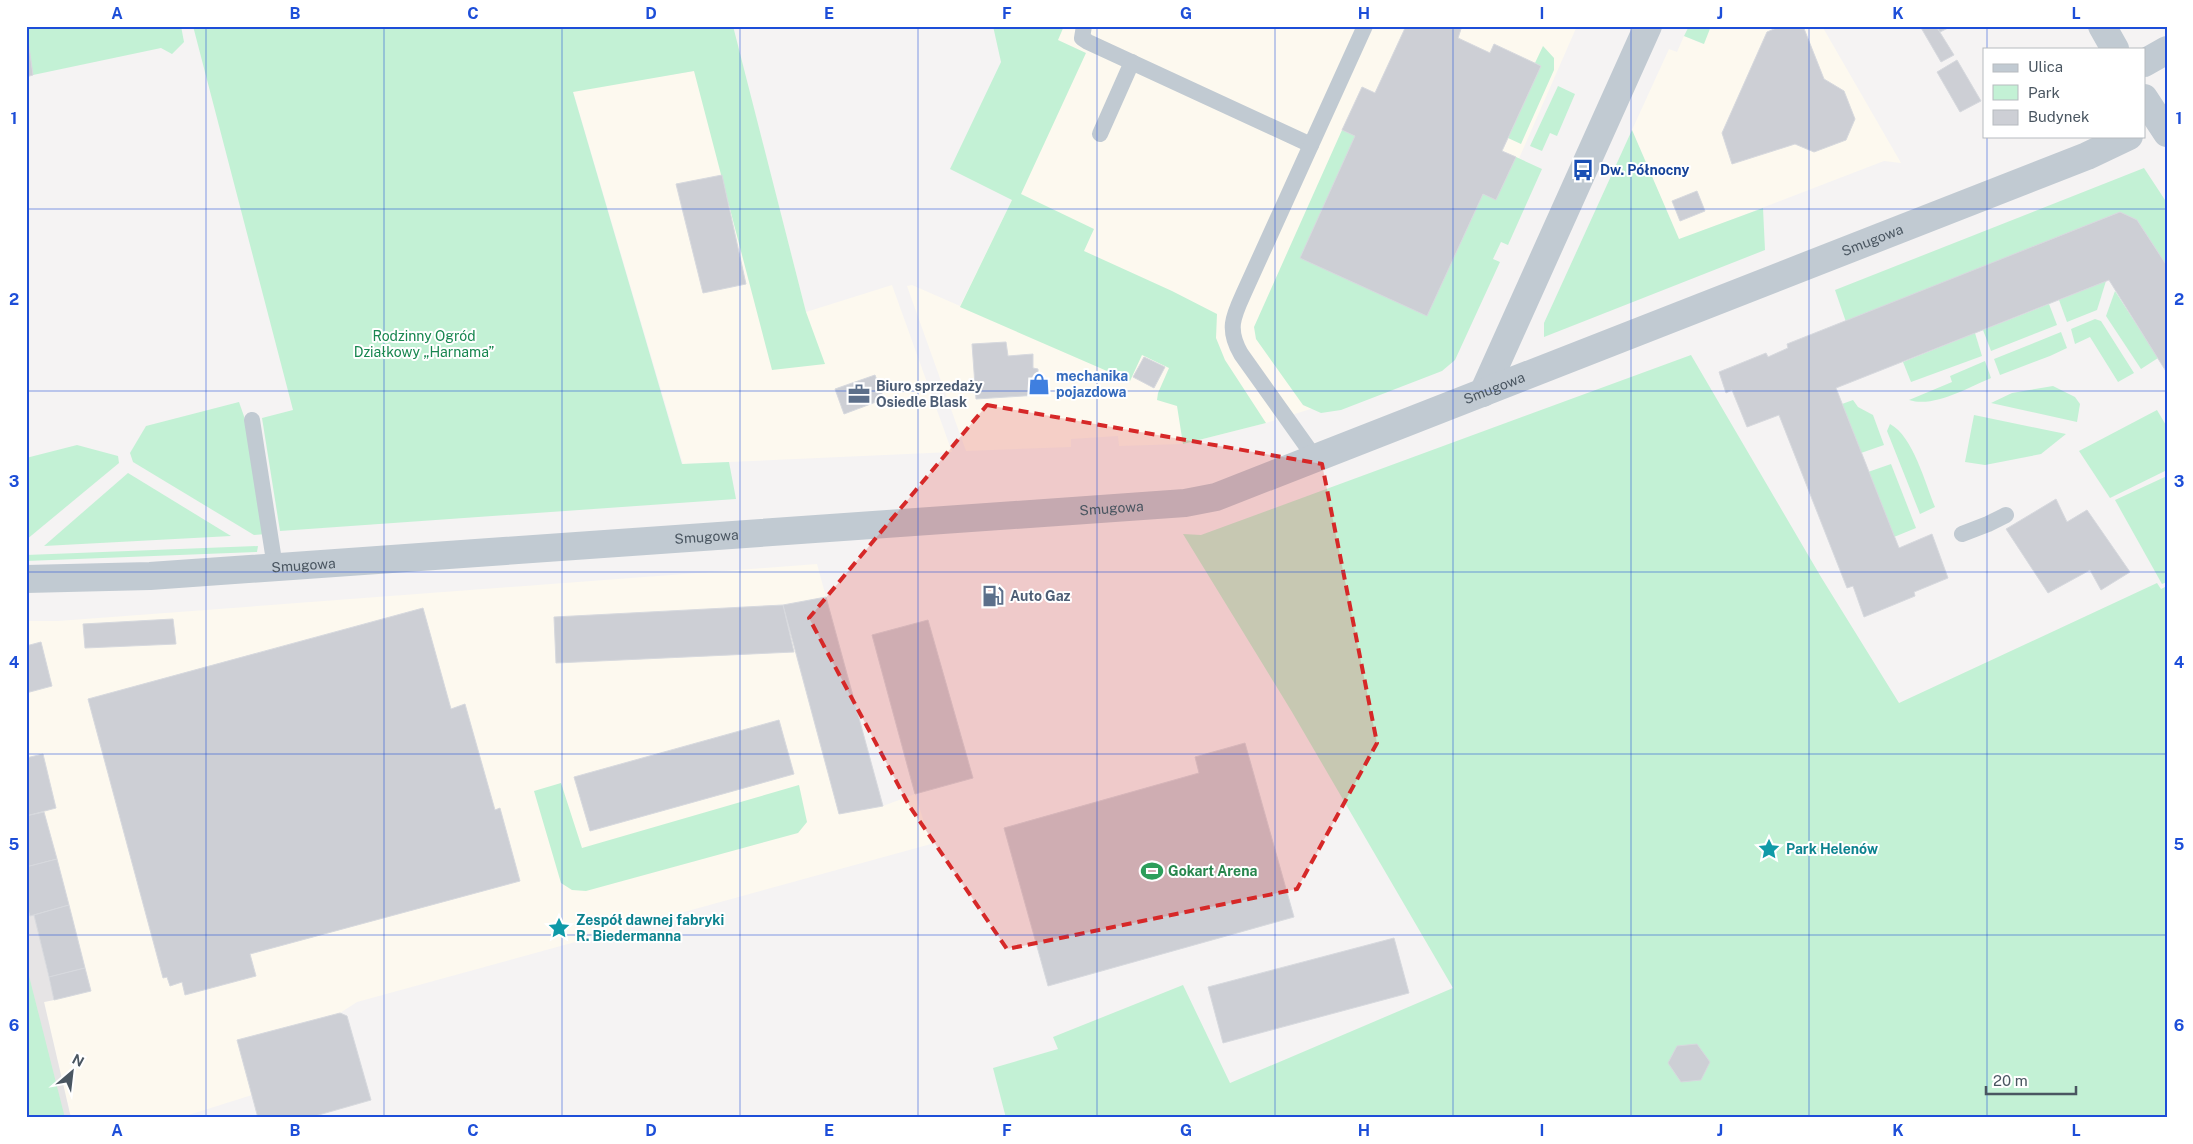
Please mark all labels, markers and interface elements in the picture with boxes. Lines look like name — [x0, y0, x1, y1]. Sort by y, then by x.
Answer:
text: A — [111, 4, 123, 23]
text: B — [290, 4, 301, 23]
text: C — [467, 4, 479, 23]
text: D — [645, 4, 657, 23]
text: E — [824, 4, 834, 23]
text: F — [1002, 4, 1012, 23]
text: G — [1180, 4, 1192, 23]
text: H — [1358, 4, 1370, 23]
text: I — [1540, 4, 1544, 23]
text: J — [1717, 4, 1723, 23]
text: K — [1892, 4, 1904, 23]
text: L — [2071, 4, 2081, 23]
legend — [1983, 48, 2146, 138]
text: Ulica — [2028, 58, 2063, 75]
text: Park — [2028, 84, 2060, 101]
text: Budynek — [2028, 108, 2089, 125]
text: 1 — [11, 109, 17, 128]
text: 1 — [2176, 109, 2182, 128]
bus stop icon: Dw. Północny — [1570, 157, 1596, 183]
place label: Dw. Północny — [1600, 162, 1689, 178]
street label: Smugowa — [1839, 221, 1905, 259]
text: 2 — [9, 290, 19, 309]
text: 2 — [2174, 290, 2184, 309]
park label: Rodzinny Ogród Działkowy „Harnama” — [354, 328, 494, 360]
place label: mechanika pojazdowa — [1056, 368, 1128, 400]
street label: Smugowa — [1461, 369, 1527, 407]
shop icon: mechanika pojazdowa — [1026, 371, 1052, 397]
place label: Biuro sprzedaży Osiedle Blask — [876, 378, 983, 410]
office icon: Biuro sprzedaży Osiedle Blask — [846, 381, 872, 407]
text: 3 — [9, 472, 19, 491]
text: 3 — [2174, 472, 2184, 491]
street label: Smugowa — [1079, 498, 1144, 518]
street label: Smugowa — [674, 526, 739, 547]
street label: Smugowa — [271, 555, 336, 575]
fuel station icon: Auto Gaz — [980, 583, 1006, 609]
place label: Auto Gaz — [1010, 588, 1071, 604]
text: 4 — [9, 653, 20, 672]
text: 4 — [2174, 653, 2185, 672]
text: 5 — [9, 835, 20, 854]
text: 5 — [2174, 835, 2185, 854]
place icon: Park Helenów — [1756, 836, 1782, 862]
place label: Park Helenów — [1786, 841, 1878, 857]
sports icon: Gokart Arena — [1139, 858, 1165, 884]
place label: Gokart Arena — [1168, 863, 1257, 879]
place label: Zespół dawnej fabryki R. Biedermanna — [576, 912, 724, 944]
place icon: Zespół dawnej fabryki R. Biedermanna — [546, 915, 572, 941]
text: 6 — [9, 1016, 19, 1035]
text: 6 — [2174, 1016, 2184, 1035]
north arrow — [48, 1046, 98, 1096]
text: N — [70, 1051, 87, 1070]
scale bar — [1986, 1064, 2076, 1096]
text: 20 m — [1993, 1072, 2028, 1089]
text: A — [111, 1121, 123, 1140]
text: B — [290, 1121, 301, 1140]
text: C — [467, 1121, 479, 1140]
text: D — [645, 1121, 657, 1140]
text: E — [824, 1121, 834, 1140]
text: F — [1002, 1121, 1012, 1140]
text: G — [1180, 1121, 1192, 1140]
text: H — [1358, 1121, 1370, 1140]
text: I — [1540, 1121, 1544, 1140]
text: J — [1717, 1121, 1723, 1140]
text: K — [1892, 1121, 1904, 1140]
text: L — [2071, 1121, 2081, 1140]

